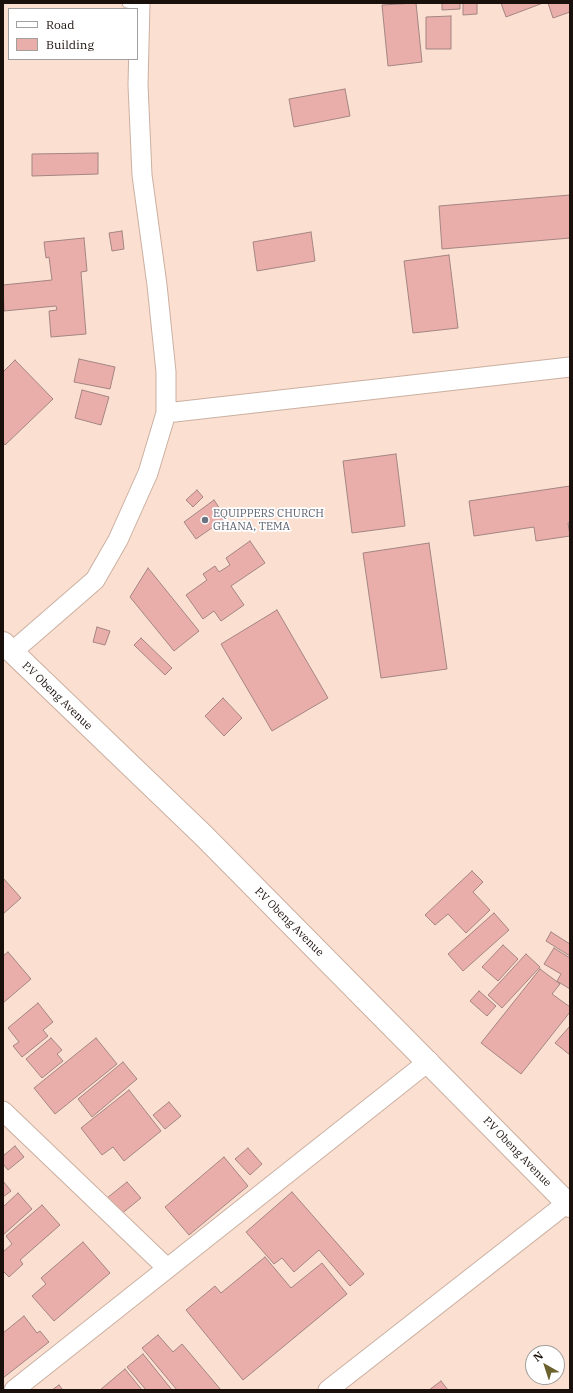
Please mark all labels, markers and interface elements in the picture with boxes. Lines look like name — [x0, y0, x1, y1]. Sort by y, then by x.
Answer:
legend — [8, 8, 138, 60]
text: Road — [46, 17, 75, 32]
text: Building — [46, 37, 94, 52]
place label: EQUIPPERS CHURCH GHANA, TEMA — [213, 507, 324, 533]
marker: EQUIPPERS CHURCH GHANA, TEMA — [200, 515, 210, 525]
street label: P.V Obeng Avenue — [19, 659, 95, 733]
street label: P.V Obeng Avenue — [252, 885, 326, 959]
street label: P.V Obeng Avenue — [480, 1114, 554, 1190]
north arrow — [525, 1345, 565, 1385]
text: N — [530, 1348, 546, 1365]

